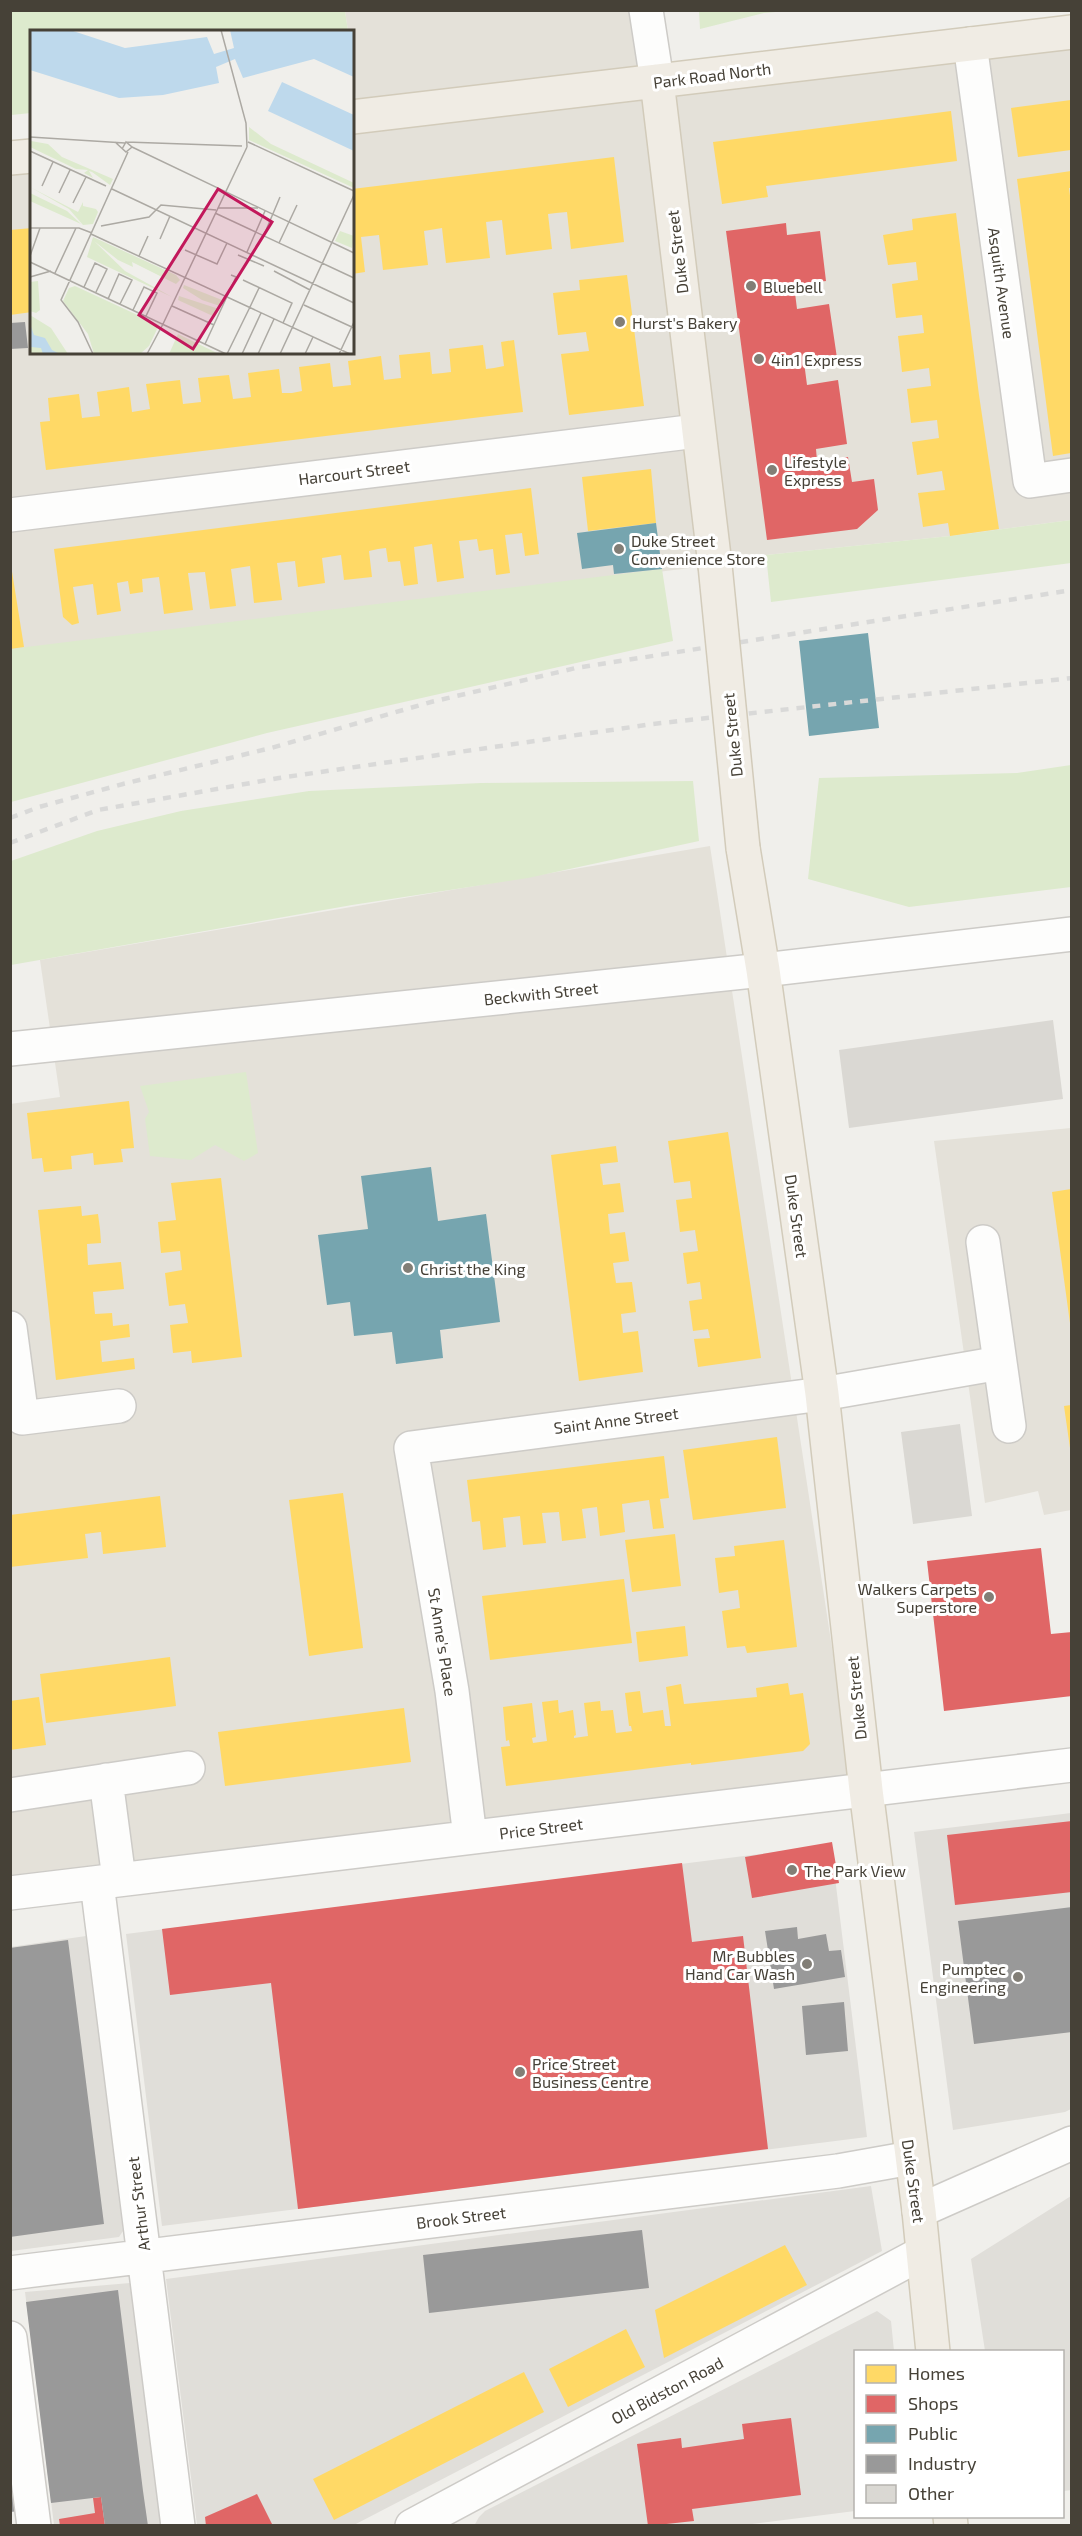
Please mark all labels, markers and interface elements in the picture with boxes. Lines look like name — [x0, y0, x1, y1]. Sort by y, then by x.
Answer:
inset map — [30, 30, 354, 354]
street label: Park Road North — [652, 58, 772, 92]
street label: Duke Street — [662, 209, 692, 295]
street label: Asquith Avenue — [985, 226, 1019, 340]
place label: Bluebell — [763, 277, 823, 296]
marker: Bluebell — [744, 279, 758, 293]
place label: Hurst's Bakery — [632, 313, 738, 332]
marker: Hurst's Bakery — [613, 315, 627, 329]
place label: 4in1 Express — [771, 350, 862, 369]
marker: 4in1 Express — [752, 352, 766, 366]
place label: Lifestyle Express — [784, 452, 847, 489]
street label: Harcourt Street — [297, 456, 411, 488]
marker: Lifestyle Express — [765, 463, 779, 477]
place label: Duke Street Convenience Store — [631, 531, 765, 568]
marker: Duke Street Convenience Store — [612, 542, 626, 556]
street label: Duke Street — [718, 692, 746, 778]
street label: Beckwith Street — [483, 978, 599, 1008]
street label: Duke Street — [782, 1173, 812, 1259]
place label: Christ the King — [420, 1259, 526, 1278]
marker: Christ the King — [401, 1261, 415, 1275]
street label: Saint Anne Street — [553, 1403, 679, 1437]
place label: Walkers Carpets Superstore — [857, 1579, 977, 1616]
street label: St Anne's Place — [425, 1586, 461, 1698]
marker: Walkers Carpets Superstore — [982, 1590, 996, 1604]
street label: Duke Street — [842, 1655, 870, 1741]
street label: Price Street — [498, 1813, 584, 1843]
place label: The Park View — [804, 1861, 906, 1880]
marker: The Park View — [785, 1863, 799, 1877]
place label: Mr Bubbles Hand Car Wash — [685, 1946, 795, 1983]
marker: Mr Bubbles Hand Car Wash — [800, 1957, 814, 1971]
place label: Pumptec Engineering — [920, 1959, 1006, 1996]
marker: Pumptec Engineering — [1011, 1970, 1025, 1984]
place label: Price Street Business Centre — [532, 2054, 649, 2091]
marker: Price Street Business Centre — [513, 2065, 527, 2079]
street label: Duke Street — [899, 2138, 929, 2224]
street label: Arthur Street — [123, 2156, 153, 2252]
street label: Brook Street — [415, 2202, 507, 2232]
legend — [854, 2350, 1064, 2518]
street label: Old Bidston Road — [608, 2352, 726, 2428]
text: Homes — [908, 2362, 965, 2384]
text: Shops — [908, 2392, 958, 2414]
text: Public — [908, 2422, 958, 2444]
text: Industry — [908, 2452, 977, 2474]
text: Other — [908, 2482, 954, 2504]

